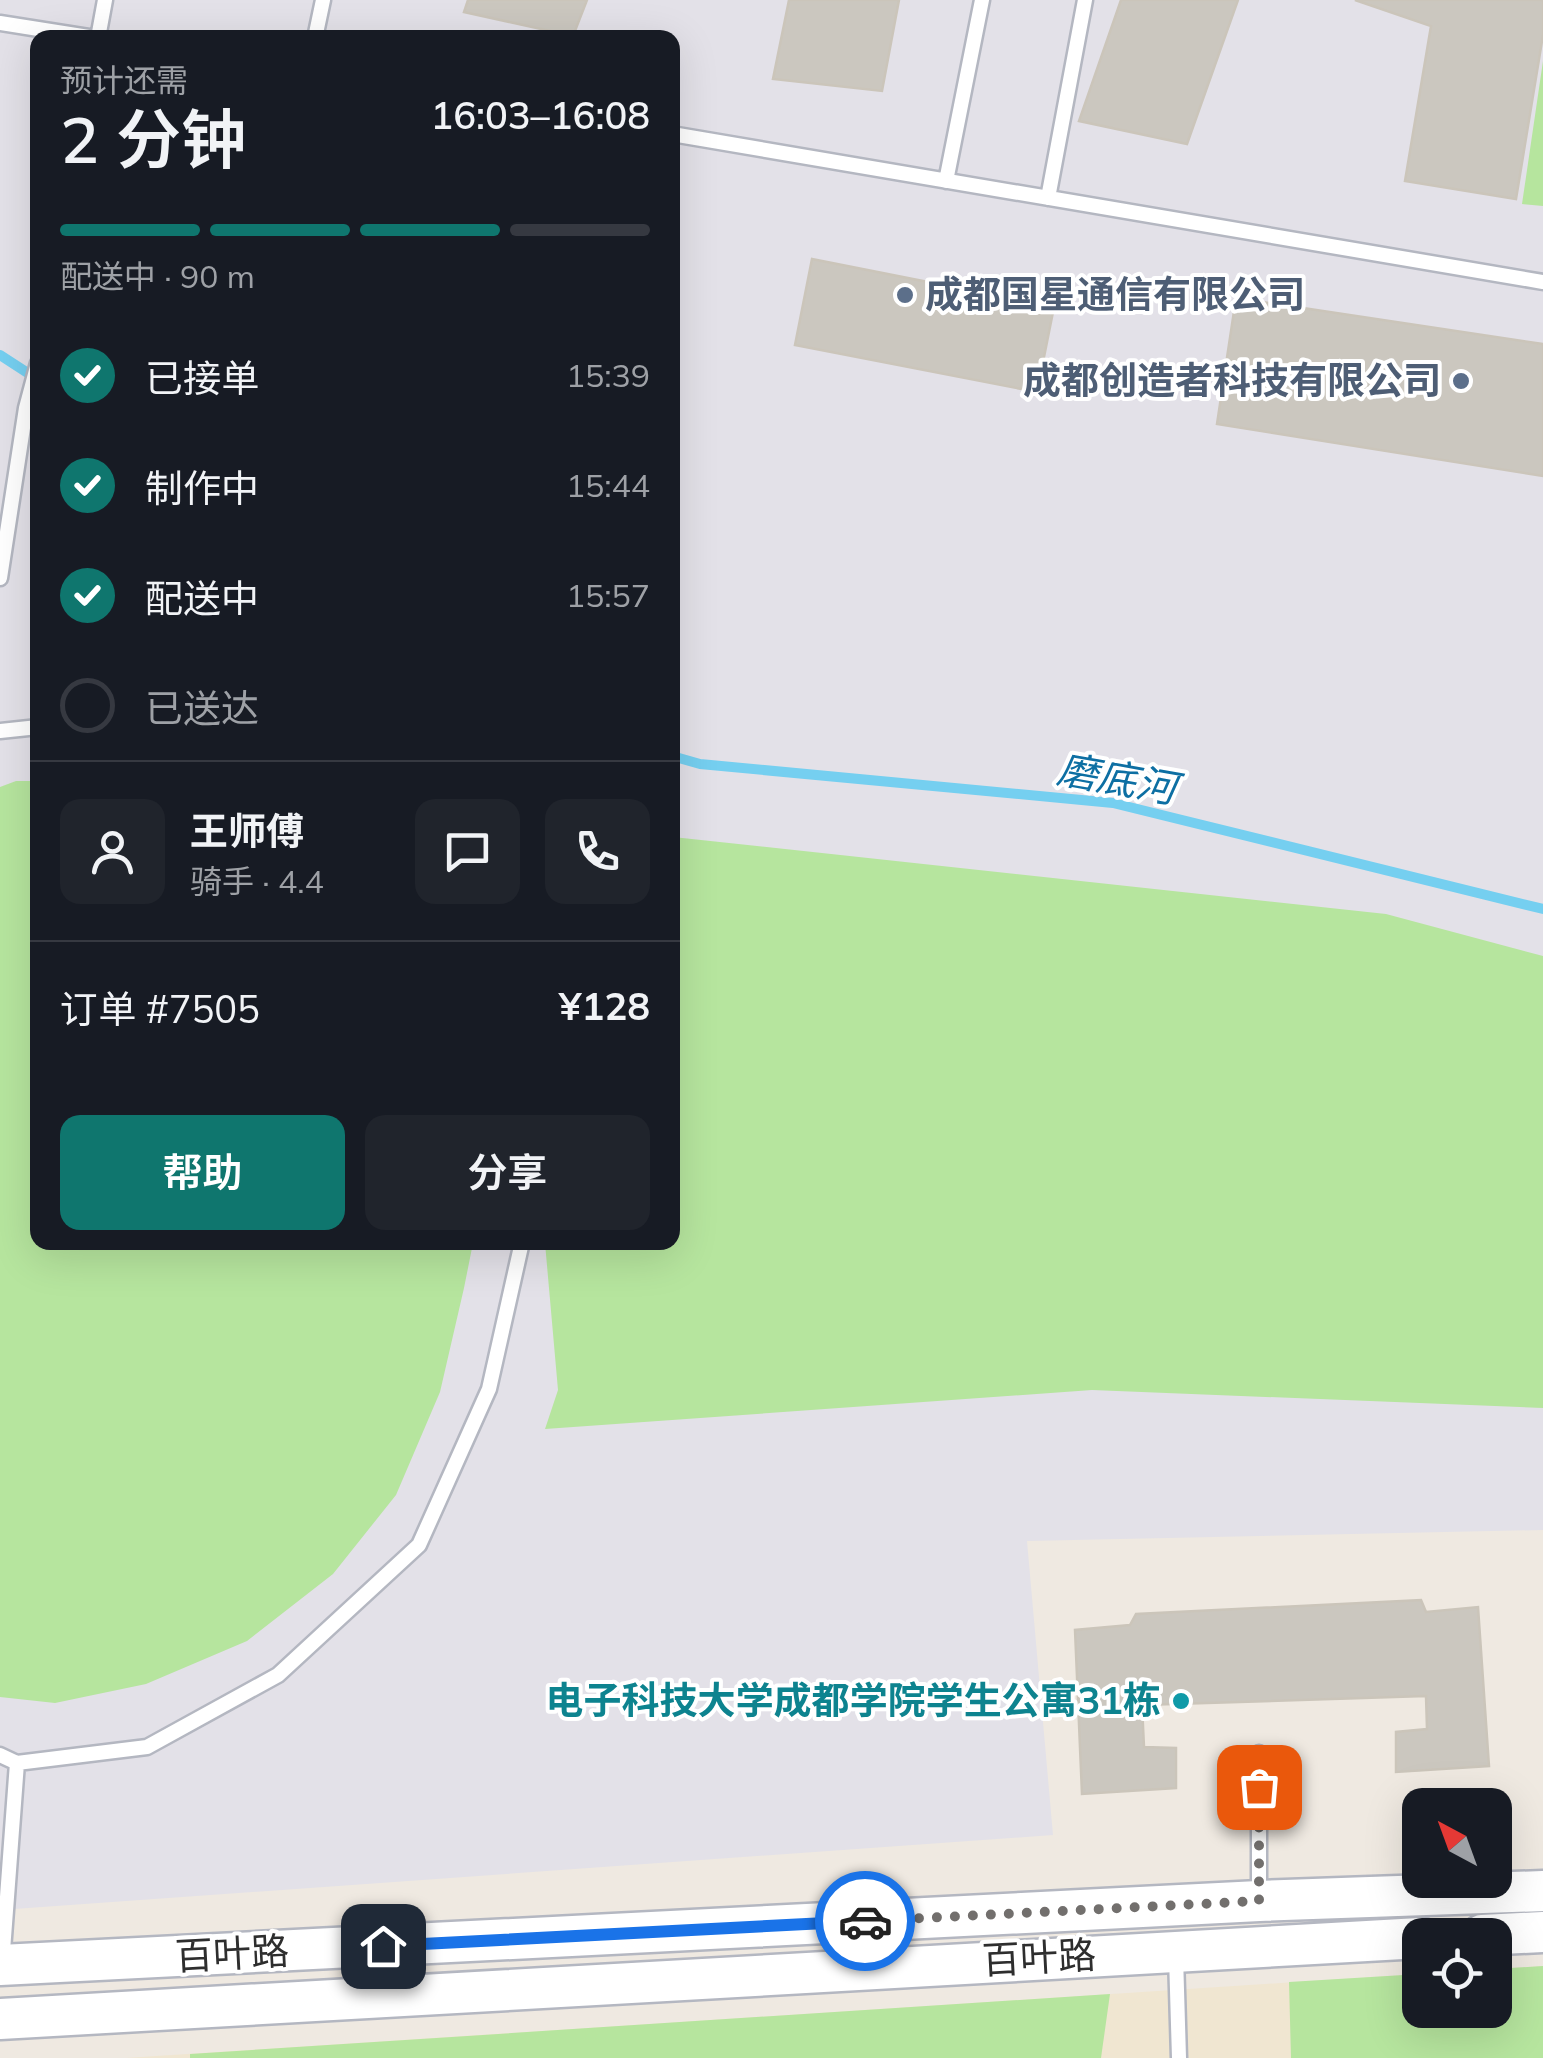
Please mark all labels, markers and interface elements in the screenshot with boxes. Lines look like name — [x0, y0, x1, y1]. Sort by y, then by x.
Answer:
text: 预计还需 — [60, 60, 188, 100]
text: 16:03–16:08 — [430, 91, 650, 139]
text: 2 分钟 — [60, 98, 246, 179]
text: 配送中 · 90 m — [60, 256, 255, 296]
place label: 成都国星通信有限公司 — [925, 270, 1305, 318]
marker: 成都国星通信有限公司 — [894, 284, 916, 306]
icon: check — [60, 348, 115, 403]
text: 已接单 — [145, 354, 259, 402]
text: 15:39 — [566, 355, 650, 395]
place label: 成都创造者科技有限公司 — [1023, 356, 1441, 404]
marker: 成都创造者科技有限公司 — [1450, 370, 1472, 392]
icon: check — [60, 458, 115, 513]
text: 制作中 — [145, 464, 259, 512]
text: 15:44 — [566, 465, 650, 505]
icon: check — [60, 568, 115, 623]
text: 配送中 — [145, 574, 259, 622]
text: 15:57 — [566, 575, 650, 615]
text: 已送达 — [145, 684, 259, 732]
water label: 磨底河 — [1054, 743, 1187, 814]
button: person — [60, 799, 165, 904]
button: chat — [415, 799, 520, 904]
button: phone — [545, 799, 650, 904]
text: 王师傅 — [190, 807, 304, 855]
text: 骑手 · 4.4 — [190, 861, 324, 901]
text: ¥128 — [559, 982, 650, 1030]
text: 订单 #7505 — [60, 985, 260, 1033]
button: 帮助 — [60, 1115, 345, 1230]
button: 分享 — [365, 1115, 650, 1230]
place label: 电子科技大学成都学院学生公寓31栋 — [545, 1676, 1161, 1724]
marker: 电子科技大学成都学院学生公寓31栋 — [1170, 1690, 1192, 1712]
pin — [1217, 1745, 1302, 1830]
icon: bag — [1232, 1760, 1287, 1815]
north arrow — [1402, 1788, 1512, 1898]
map controls — [1402, 1788, 1512, 2028]
courier — [815, 1871, 915, 1971]
icon: car — [838, 1894, 893, 1949]
pin — [341, 1904, 426, 1989]
button: locate — [1402, 1918, 1512, 2028]
icon: home — [356, 1919, 411, 1974]
street label: 百叶路 — [174, 1926, 290, 1980]
street label: 百叶路 — [981, 1930, 1097, 1984]

